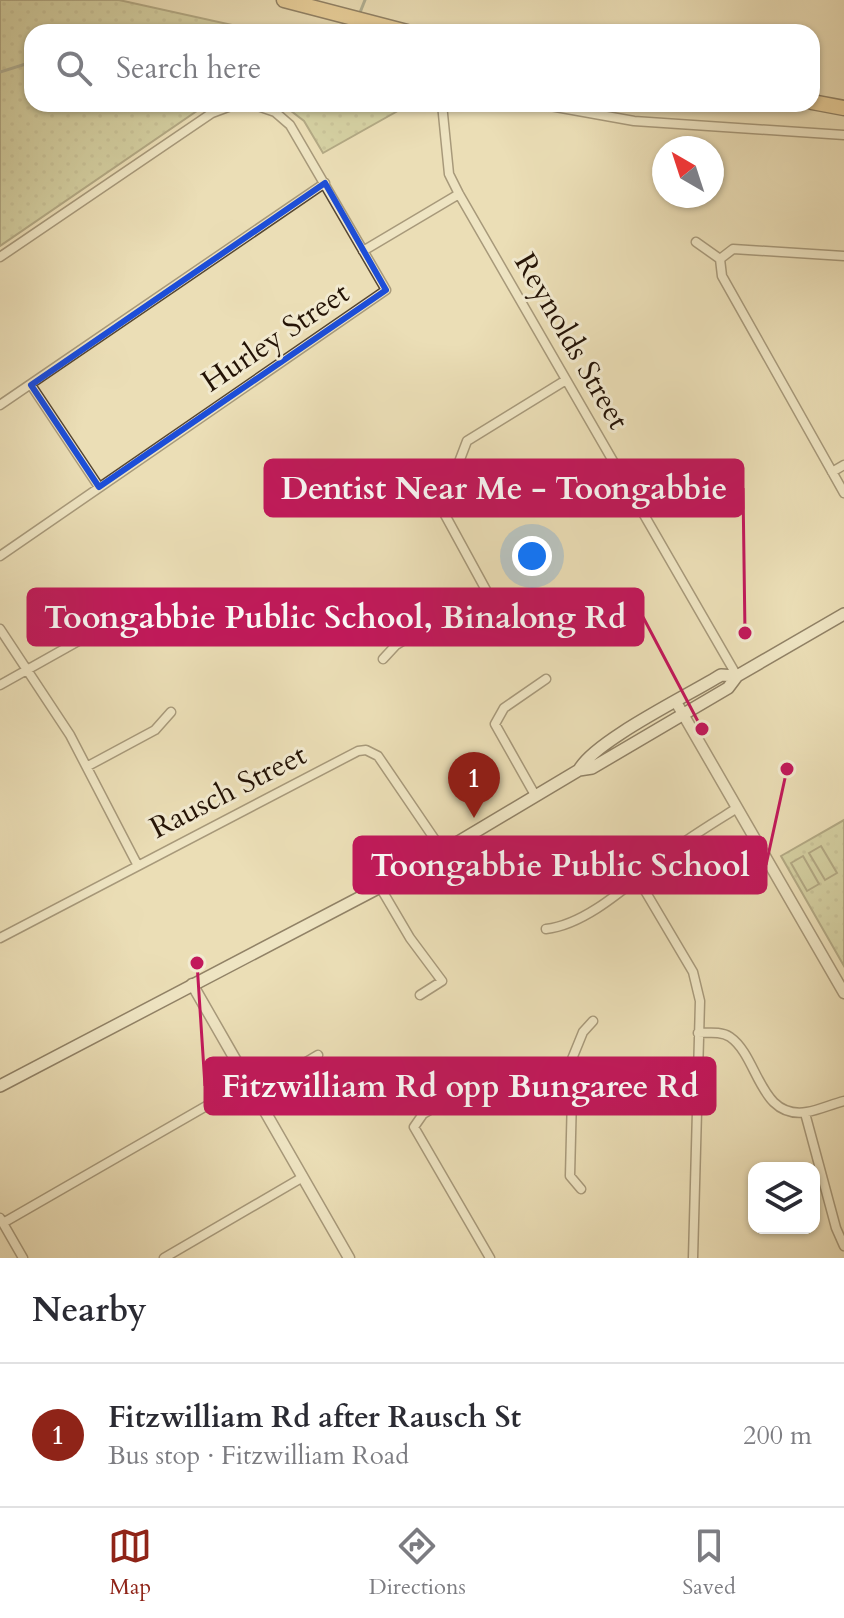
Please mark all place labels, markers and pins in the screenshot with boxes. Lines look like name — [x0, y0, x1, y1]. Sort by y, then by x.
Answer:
callout: Dentist Near Me - Toongabbie — [265, 460, 743, 516]
callout: Toongabbie Public School, Binalong Rd — [28, 589, 643, 645]
pin: 1 — [448, 752, 500, 818]
callout: Toongabbie Public School — [354, 837, 766, 893]
callout: Fitzwilliam Rd opp Bungaree Rd — [205, 1058, 715, 1114]

